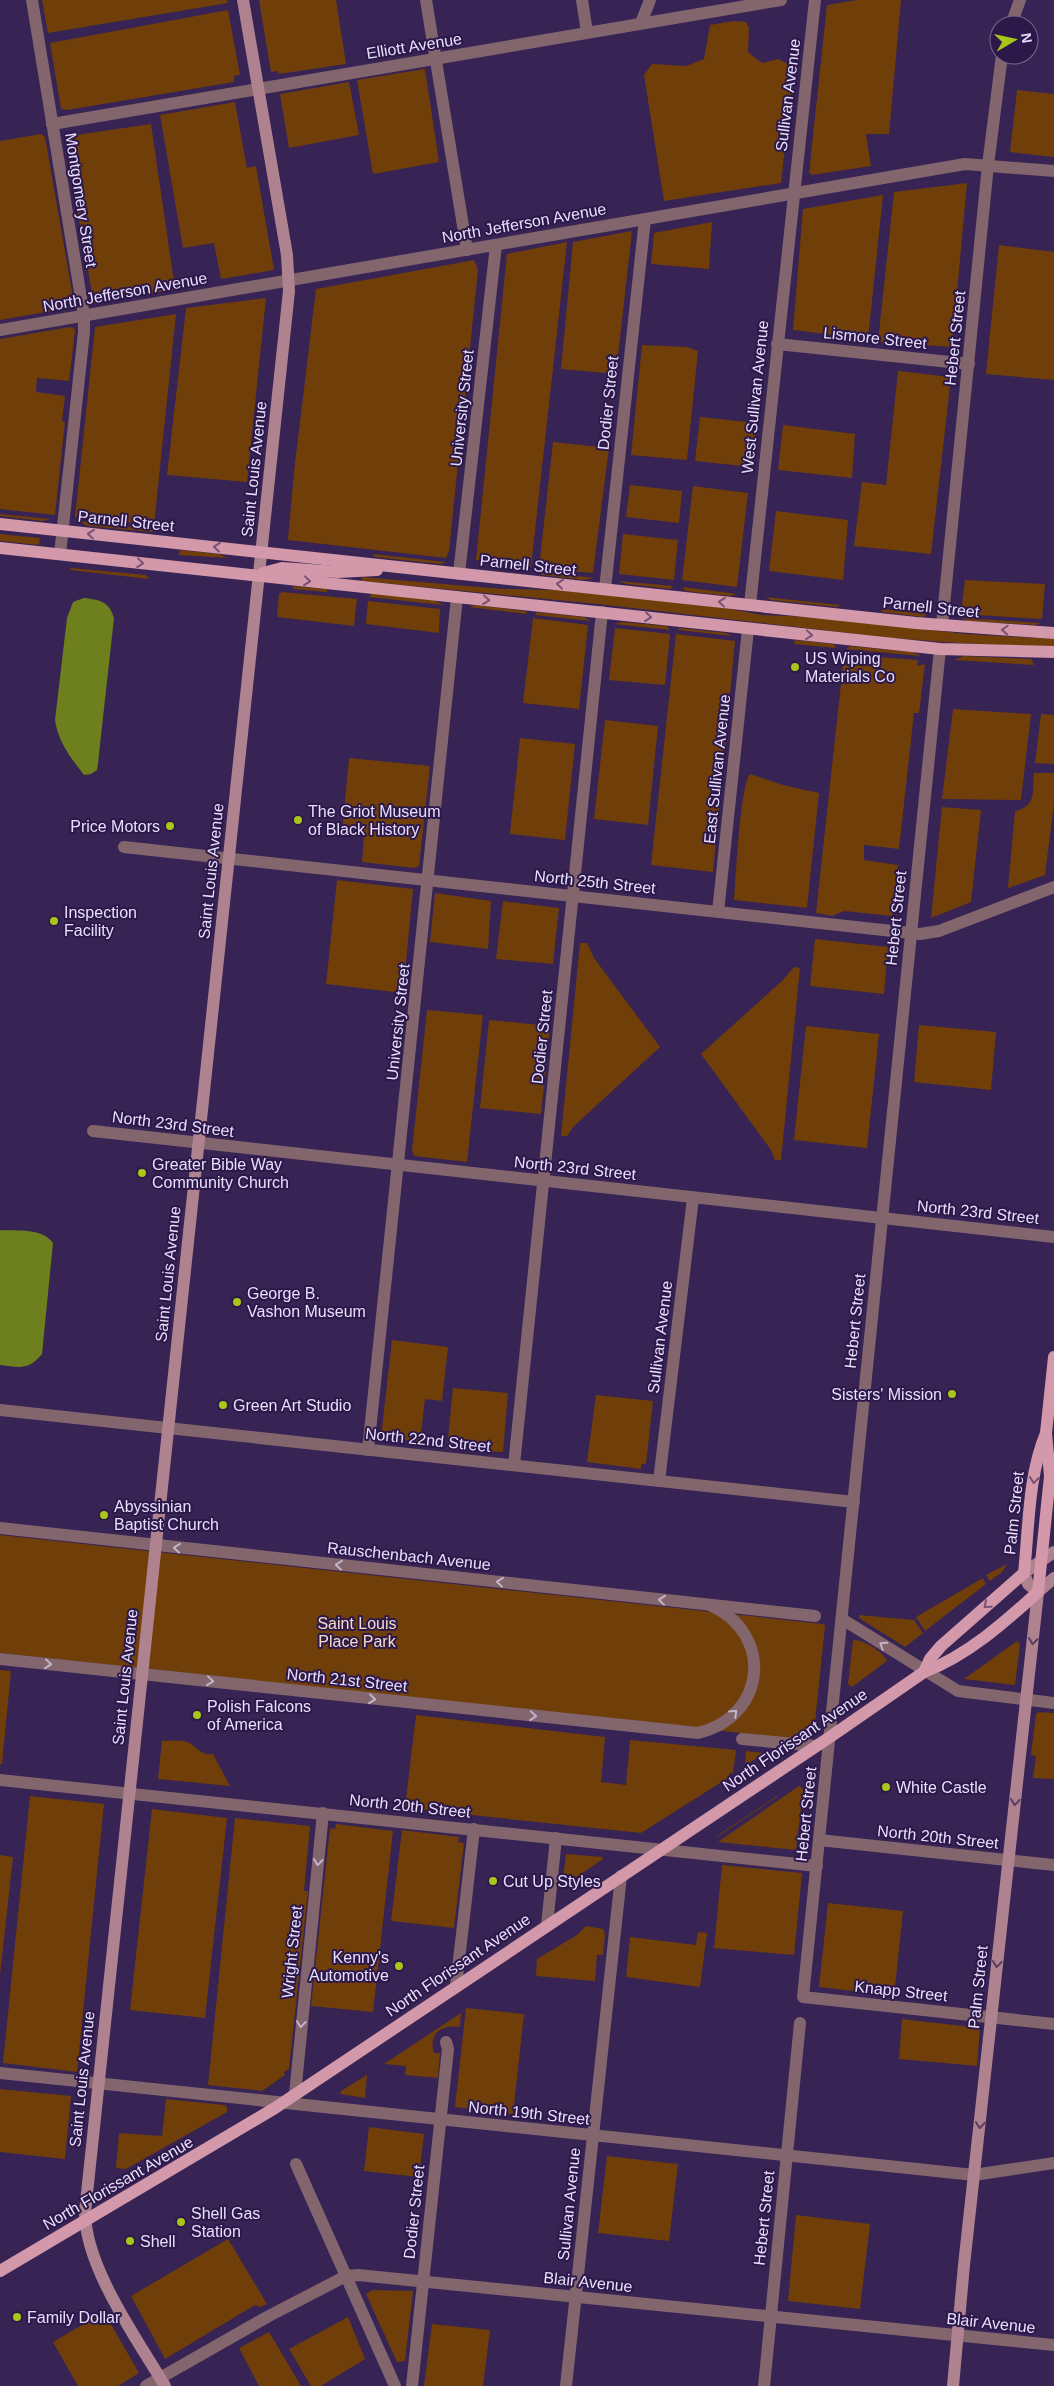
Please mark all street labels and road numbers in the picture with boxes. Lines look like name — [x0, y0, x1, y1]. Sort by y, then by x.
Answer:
street label: Elliott Avenue — [365, 30, 463, 62]
street label: Sullivan Avenue — [773, 38, 803, 152]
street label: Montgomery Street — [62, 131, 100, 269]
street label: North Jefferson Avenue — [440, 200, 608, 246]
street label: North Jefferson Avenue — [41, 269, 209, 315]
street label: Hebert Street — [942, 289, 968, 386]
street label: West Sullivan Avenue — [738, 319, 772, 475]
street label: Lismore Street — [822, 324, 928, 352]
street label: University Street — [447, 348, 477, 467]
street label: Dodier Street — [595, 355, 621, 451]
street label: Saint Louis Avenue — [238, 400, 270, 538]
street label: Parnell Street — [77, 507, 176, 535]
street label: Parnell Street — [479, 551, 578, 579]
street label: Parnell Street — [882, 593, 981, 621]
street label: East Sullivan Avenue — [701, 693, 733, 844]
street label: Saint Louis Avenue — [195, 802, 227, 940]
street label: North 25th Street — [534, 867, 657, 897]
street label: Hebert Street — [883, 869, 909, 966]
street label: University Street — [383, 962, 413, 1081]
street label: Dodier Street — [529, 989, 555, 1085]
street label: North 23rd Street — [111, 1108, 235, 1140]
street label: North 23rd Street — [513, 1153, 637, 1183]
street label: North 23rd Street — [916, 1197, 1040, 1227]
street label: Saint Louis Avenue — [152, 1205, 184, 1343]
street label: Hebert Street — [842, 1272, 868, 1369]
street label: Sullivan Avenue — [645, 1280, 675, 1394]
street label: North 22nd Street — [364, 1425, 492, 1455]
street label: Palm Street — [1001, 1470, 1027, 1555]
street label: Rauschenbach Avenue — [326, 1539, 492, 1573]
street label: Saint Louis Avenue — [109, 1608, 141, 1746]
street label: North 21st Street — [286, 1665, 409, 1695]
street label: North Florissant Avenue — [720, 1685, 870, 1795]
street label: Hebert Street — [793, 1765, 819, 1862]
street label: North 20th Street — [349, 1791, 472, 1821]
street label: North 20th Street — [877, 1822, 1000, 1852]
street label: Wright Street — [279, 1904, 305, 1999]
street label: North Florissant Avenue — [383, 1910, 533, 2020]
street label: Palm Street — [965, 1944, 991, 2029]
street label: Knapp Street — [854, 1978, 949, 2004]
street label: Saint Louis Avenue — [66, 2010, 98, 2148]
street label: North 19th Street — [468, 2098, 591, 2128]
street label: North Florissant Avenue — [40, 2133, 196, 2233]
street label: Sullivan Avenue — [555, 2147, 583, 2261]
street label: Dodier Street — [401, 2164, 427, 2260]
street label: Hebert Street — [751, 2169, 777, 2266]
street label: Blair Avenue — [543, 2269, 634, 2295]
street label: Blair Avenue — [946, 2310, 1037, 2336]

